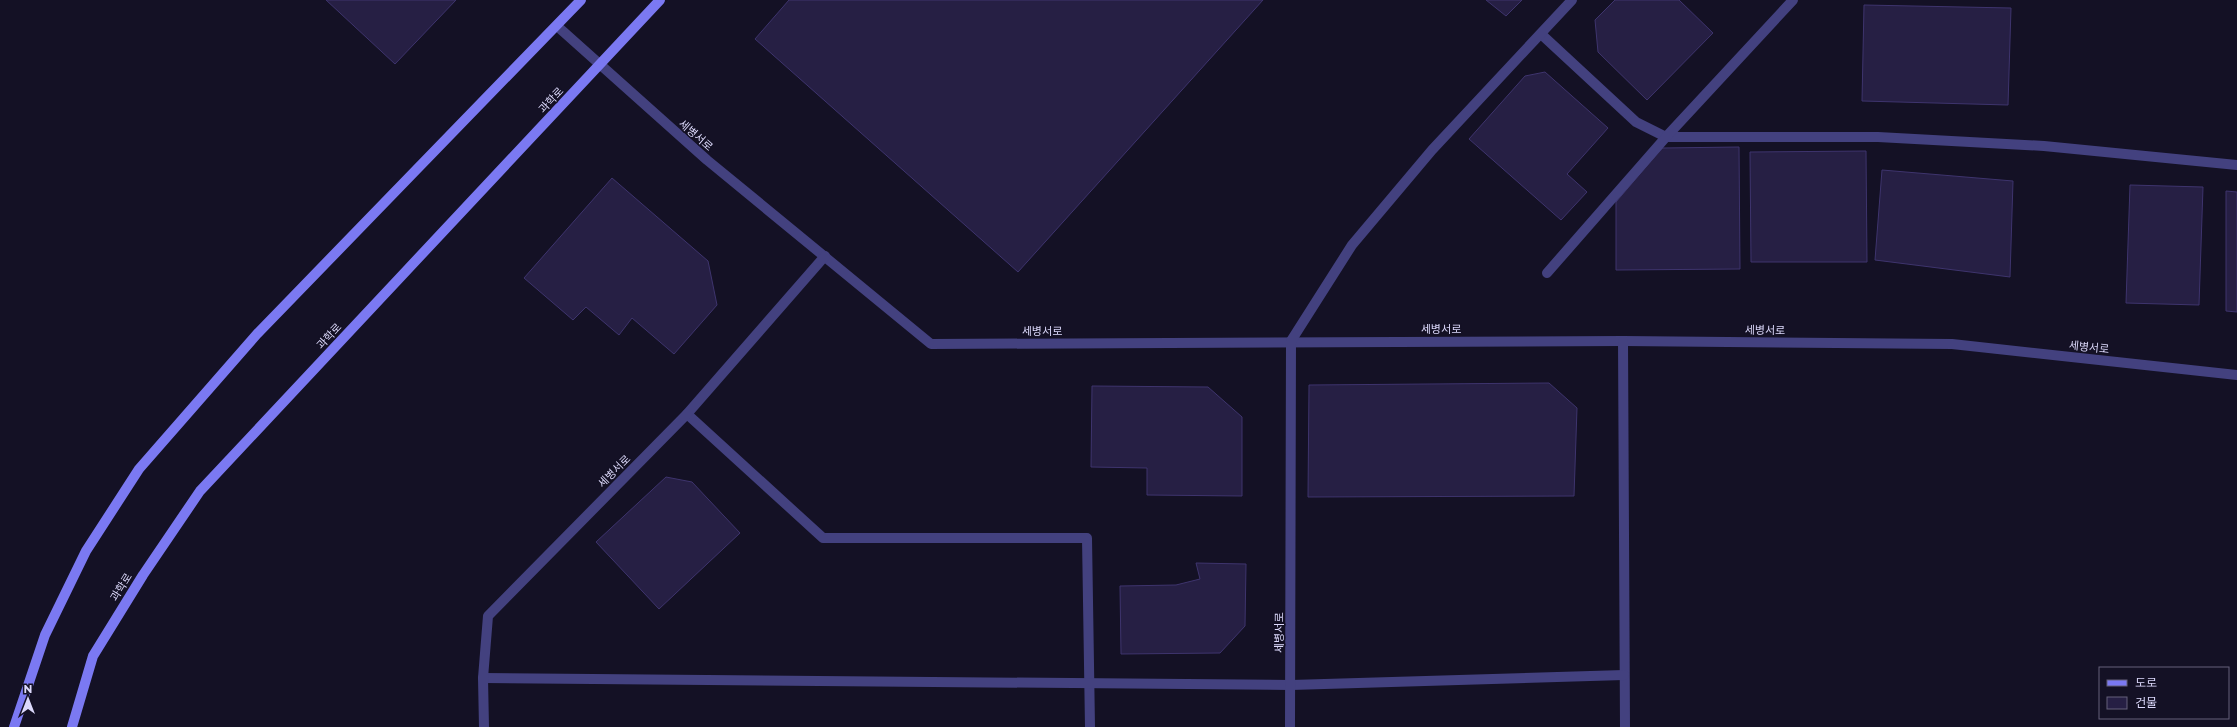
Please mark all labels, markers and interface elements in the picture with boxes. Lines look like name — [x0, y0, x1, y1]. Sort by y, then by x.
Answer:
street label: 과학로 — [536, 84, 566, 116]
street label: 세병서로 — [676, 116, 716, 154]
street label: 과학로 — [314, 320, 344, 352]
street label: 세병서로 — [1421, 322, 1461, 336]
street label: 세병서로 — [1745, 323, 1785, 337]
street label: 세병서로 — [1022, 324, 1062, 338]
street label: 세병서로 — [2068, 338, 2110, 356]
street label: 세병서로 — [595, 452, 633, 490]
street label: 과학로 — [107, 570, 135, 604]
street label: 세병서로 — [1272, 613, 1286, 653]
legend — [2099, 667, 2229, 719]
text: 도로 — [2135, 675, 2157, 690]
north arrow — [8, 679, 48, 719]
text: N — [24, 682, 32, 696]
text: 건물 — [2135, 695, 2157, 710]

